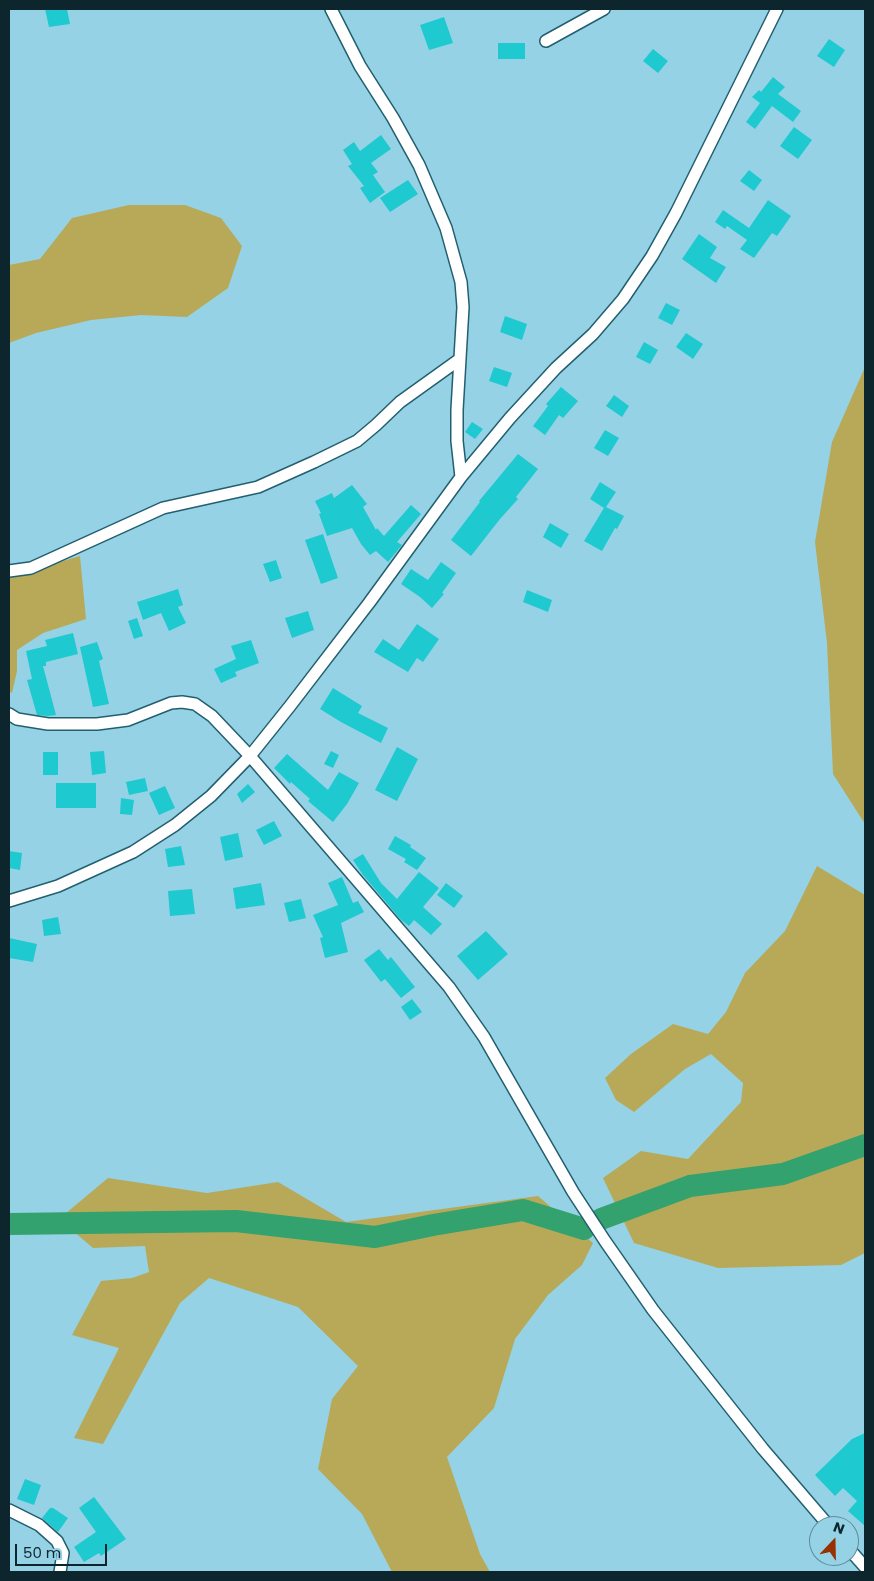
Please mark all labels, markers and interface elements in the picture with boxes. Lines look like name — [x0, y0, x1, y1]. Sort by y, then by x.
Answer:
north arrow — [809, 1516, 859, 1566]
text: N — [831, 1517, 848, 1539]
scale bar — [18, 1534, 110, 1566]
text: 50 m — [23, 1542, 61, 1563]

